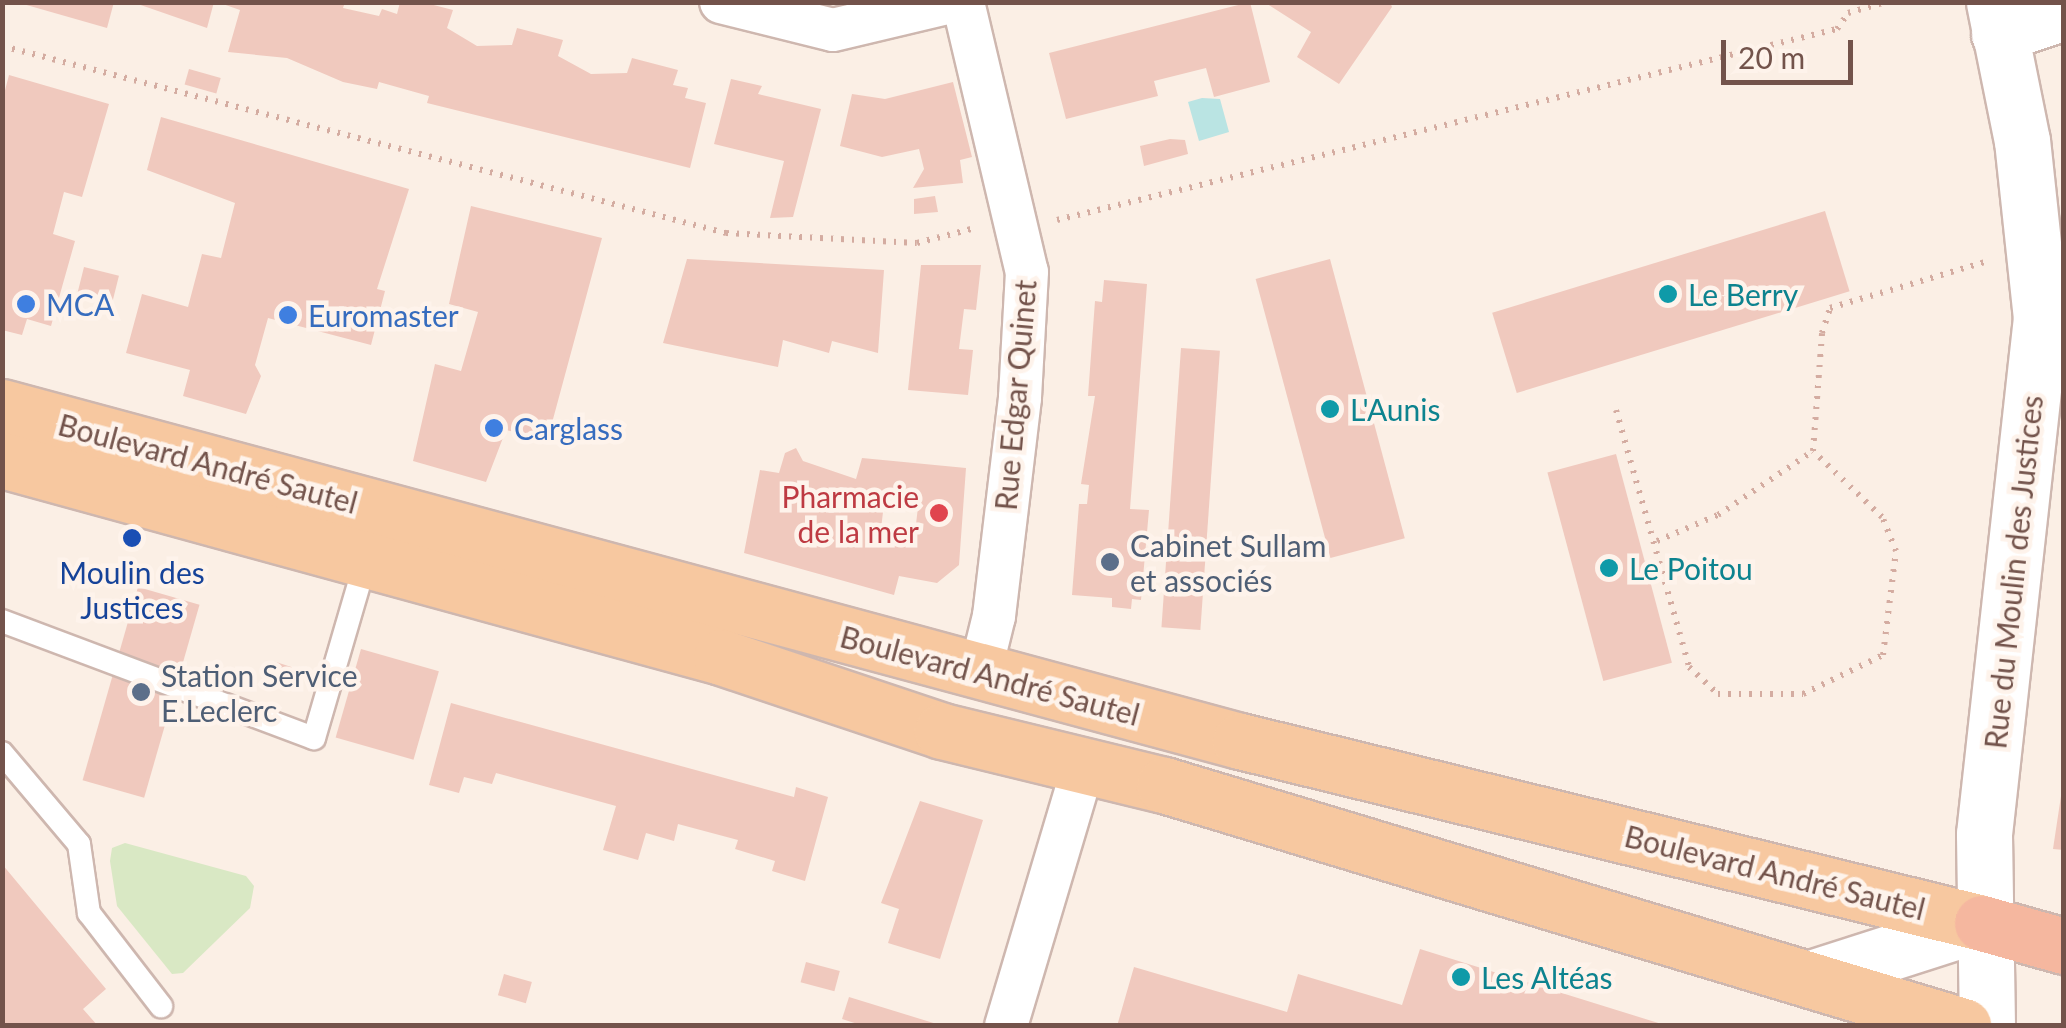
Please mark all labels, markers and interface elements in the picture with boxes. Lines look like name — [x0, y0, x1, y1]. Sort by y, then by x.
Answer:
scale bar — [1726, 20, 1858, 82]
text: 20 m — [1738, 39, 1805, 75]
place label: Le Berry — [1688, 276, 1798, 312]
street label: Rue Edgar Quinet — [987, 278, 1043, 512]
marker: Le Berry — [1657, 283, 1679, 305]
place label: MCA — [46, 286, 114, 322]
marker: MCA — [15, 293, 37, 315]
place label: Euromaster — [308, 297, 459, 333]
marker: Euromaster — [277, 304, 299, 326]
place label: L'Aunis — [1350, 391, 1440, 427]
street label: Rue du Moulin des Justices — [1976, 393, 2050, 751]
marker: L'Aunis — [1319, 398, 1341, 420]
street label: Boulevard André Sautel — [54, 406, 362, 520]
place label: Carglass — [514, 410, 623, 446]
marker: Carglass — [483, 417, 505, 439]
place label: Pharmacie de la mer — [782, 478, 919, 548]
marker: Pharmacie de la mer — [928, 502, 950, 524]
marker: Moulin des Justices — [121, 527, 143, 549]
place label: Cabinet Sullam et associés — [1130, 527, 1326, 598]
place label: Le Poitou — [1629, 550, 1753, 586]
marker: Cabinet Sullam et associés — [1099, 551, 1121, 573]
place label: Moulin des Justices — [59, 554, 205, 624]
marker: Le Poitou — [1598, 557, 1620, 579]
street label: Boulevard André Sautel — [836, 618, 1144, 732]
place label: Station Service E.Leclerc — [161, 657, 357, 728]
marker: Station Service E.Leclerc — [130, 681, 152, 703]
street label: Boulevard André Sautel — [1621, 817, 1929, 927]
place label: Les Altéas — [1481, 959, 1614, 995]
marker: Les Altéas — [1450, 966, 1472, 988]

